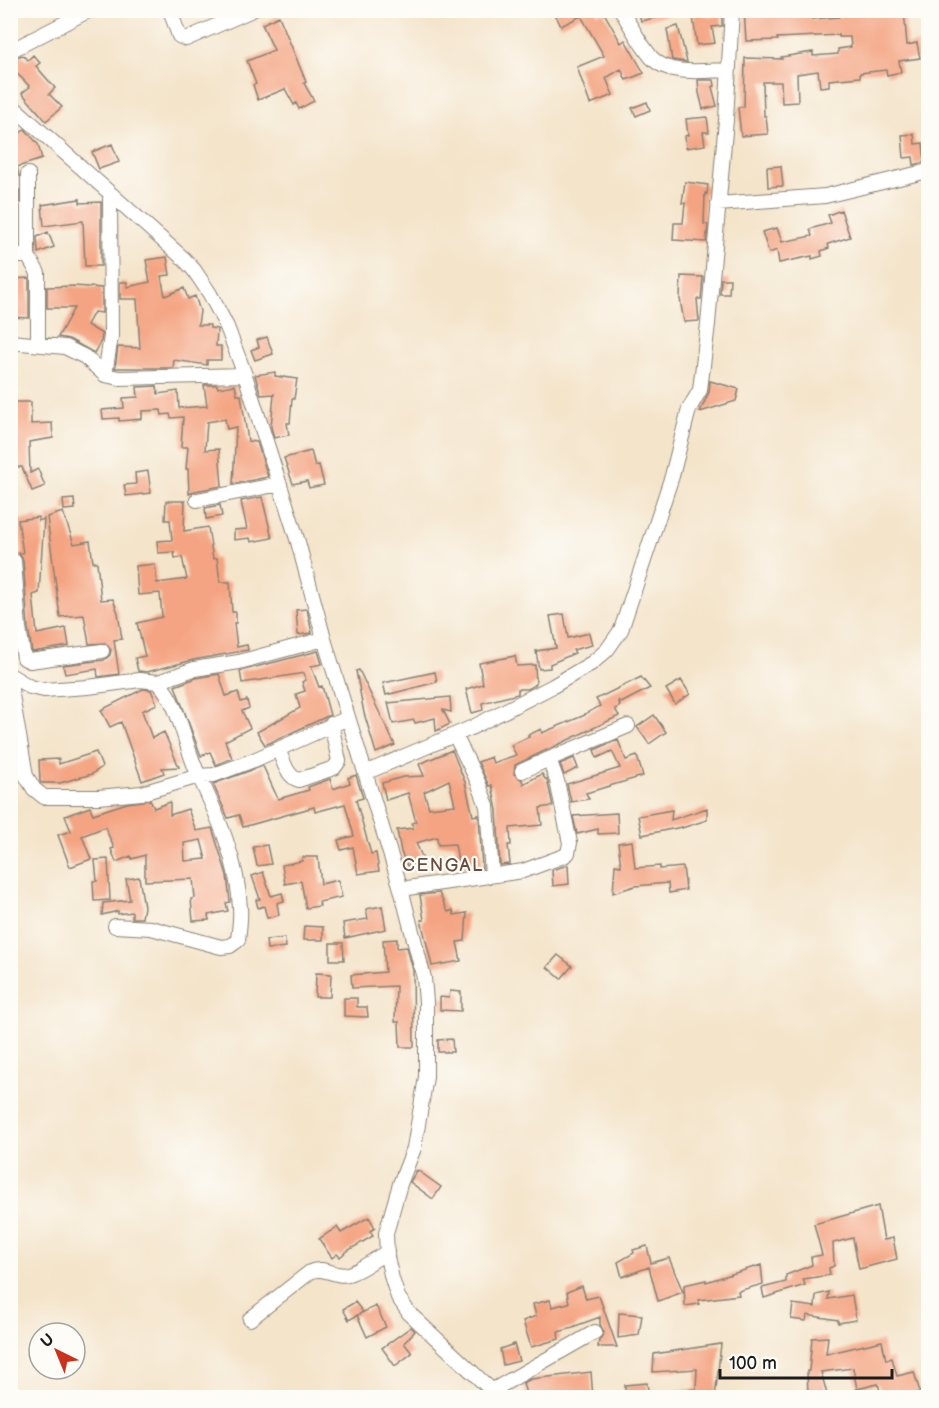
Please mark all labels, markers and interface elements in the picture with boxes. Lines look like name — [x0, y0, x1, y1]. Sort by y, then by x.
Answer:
district label: CENGAL — [402, 855, 484, 876]
north arrow — [27, 1321, 87, 1381]
text: U — [37, 1330, 58, 1352]
scale bar — [720, 1342, 892, 1380]
text: 100 m — [729, 1353, 777, 1374]

